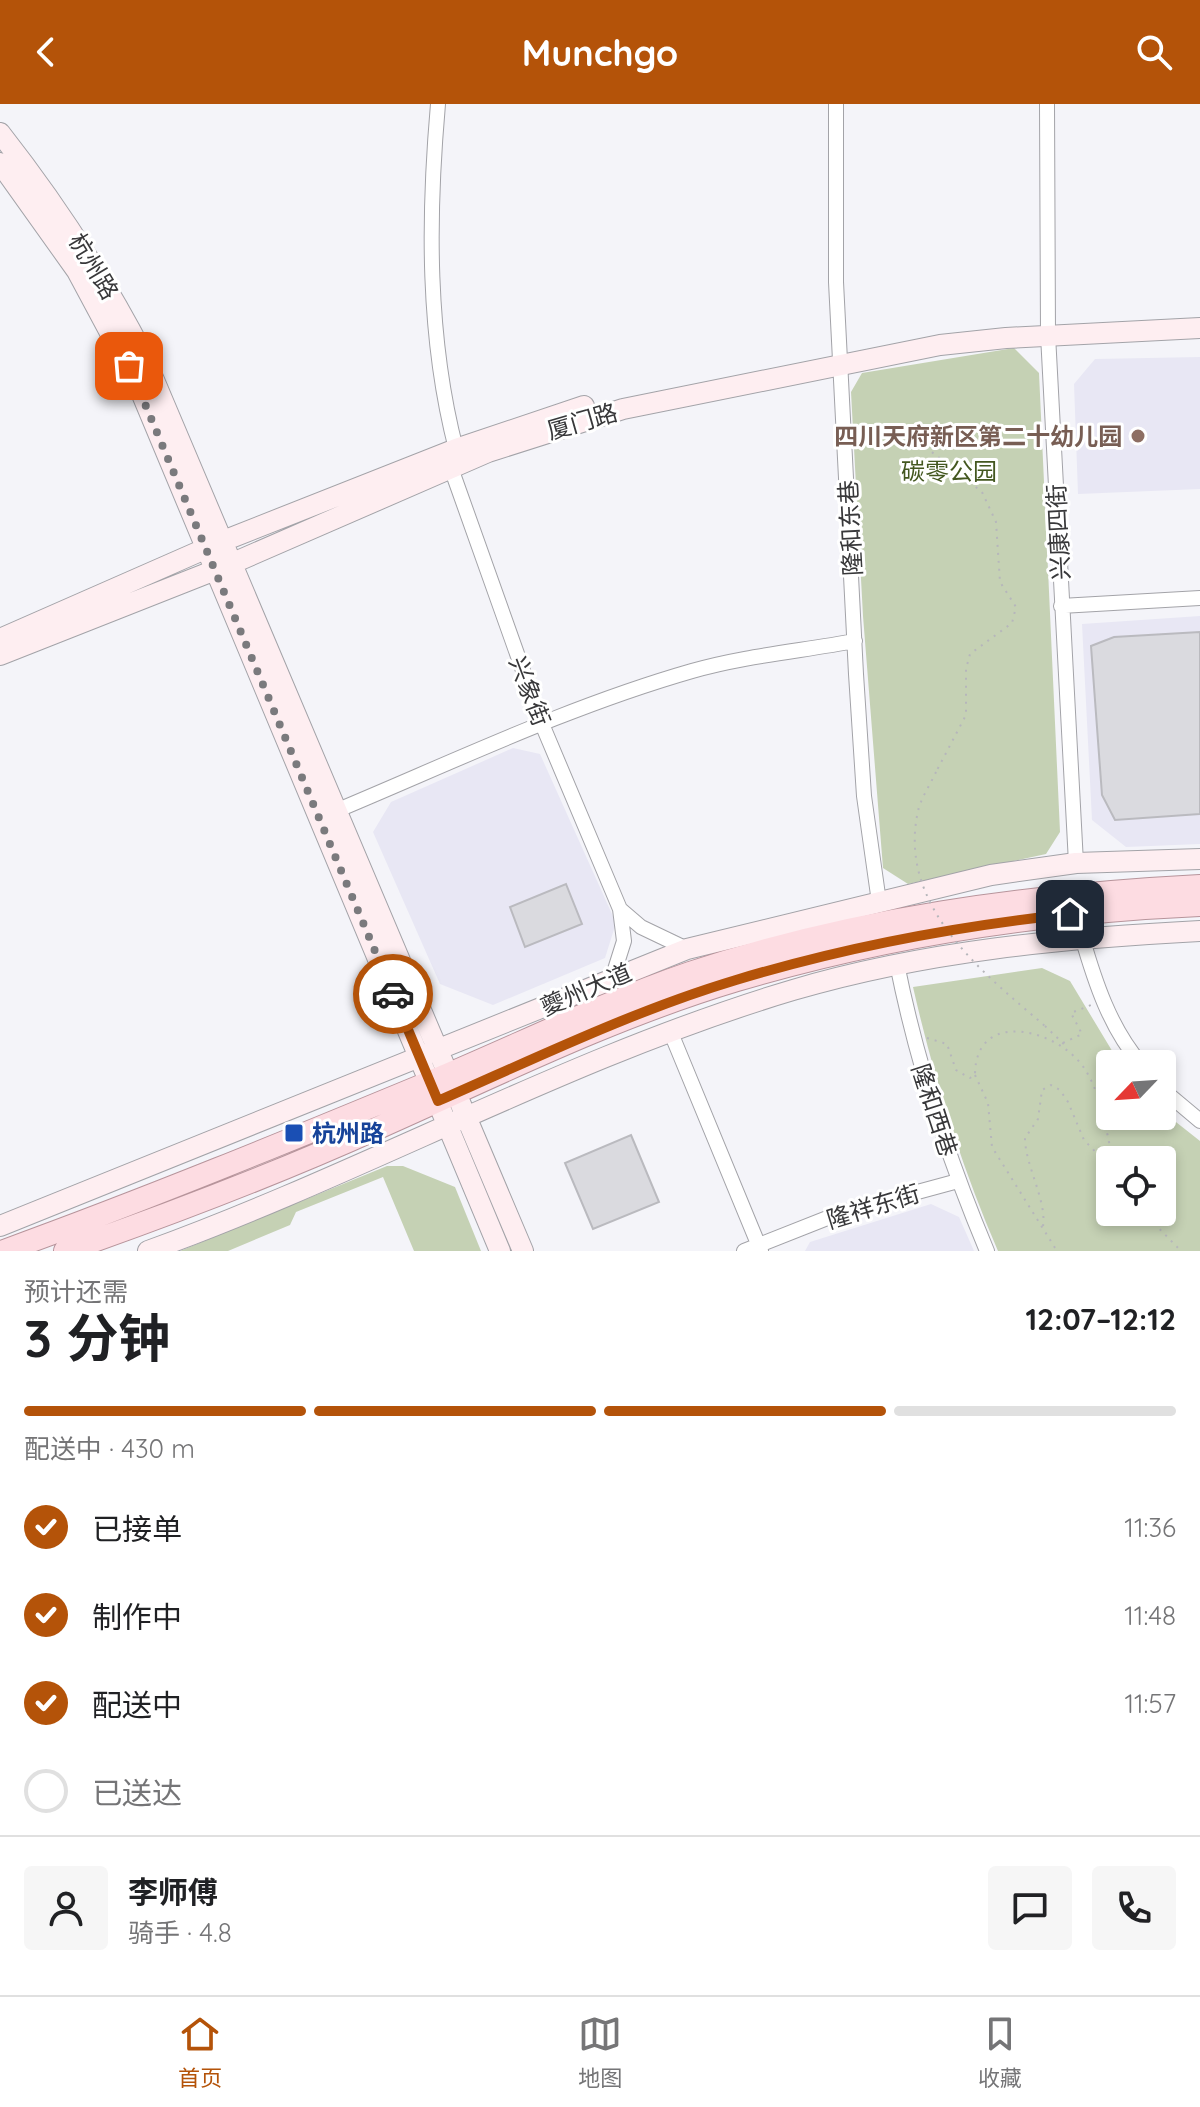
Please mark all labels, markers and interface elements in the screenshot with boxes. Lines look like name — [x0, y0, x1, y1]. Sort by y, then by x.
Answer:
icon: back — [24, 30, 68, 74]
text: Munchgo — [522, 30, 678, 75]
icon: search — [1132, 30, 1176, 74]
street label: 杭州路 — [63, 227, 125, 305]
pin — [95, 332, 163, 400]
icon: bag — [107, 344, 151, 388]
street label: 厦门路 — [543, 397, 621, 445]
place label: 四川天府新区第二十幼儿园 — [834, 421, 1122, 451]
marker: 四川天府新区第二十幼儿园 — [1129, 427, 1147, 445]
park label: 碳零公园 — [901, 456, 997, 486]
street label: 隆和东巷 — [833, 479, 867, 577]
street label: 兴康四街 — [1041, 483, 1075, 581]
street label: 兴象街 — [503, 652, 557, 730]
pin — [1036, 880, 1104, 948]
icon: home — [1048, 892, 1092, 936]
courier — [353, 954, 433, 1034]
street label: 夔州大道 — [536, 956, 636, 1022]
icon: car — [371, 972, 415, 1016]
north arrow — [1096, 1050, 1176, 1130]
map controls — [1096, 1050, 1176, 1226]
street label: 隆和西巷 — [906, 1060, 964, 1160]
place label: 杭州路 — [312, 1118, 384, 1148]
marker: 杭州路 — [283, 1122, 305, 1144]
button: locate — [1096, 1146, 1176, 1226]
street label: 隆祥东街 — [823, 1178, 923, 1234]
text: 预计还需 — [24, 1275, 128, 1308]
text: 12:07–12:12 — [1025, 1300, 1176, 1338]
text: 3 分钟 — [24, 1305, 170, 1370]
text: 配送中 · 430 m — [24, 1432, 195, 1465]
icon: check — [24, 1505, 68, 1549]
text: 已接单 — [92, 1510, 182, 1548]
text: 11:36 — [1124, 1511, 1176, 1544]
icon: check — [24, 1593, 68, 1637]
text: 制作中 — [92, 1598, 182, 1636]
text: 11:48 — [1124, 1599, 1176, 1632]
icon: check — [24, 1681, 68, 1725]
text: 配送中 — [92, 1686, 182, 1724]
text: 11:57 — [1124, 1687, 1176, 1720]
text: 已送达 — [92, 1774, 182, 1812]
button: person — [24, 1866, 108, 1950]
button: chat — [988, 1866, 1072, 1950]
button: phone — [1092, 1866, 1176, 1950]
text: 李师傅 — [128, 1873, 218, 1911]
text: 骑手 · 4.8 — [128, 1916, 232, 1949]
tab: 首页 — [178, 2012, 222, 2092]
tab: 地图 — [578, 2012, 622, 2092]
tab: 收藏 — [978, 2012, 1022, 2092]

